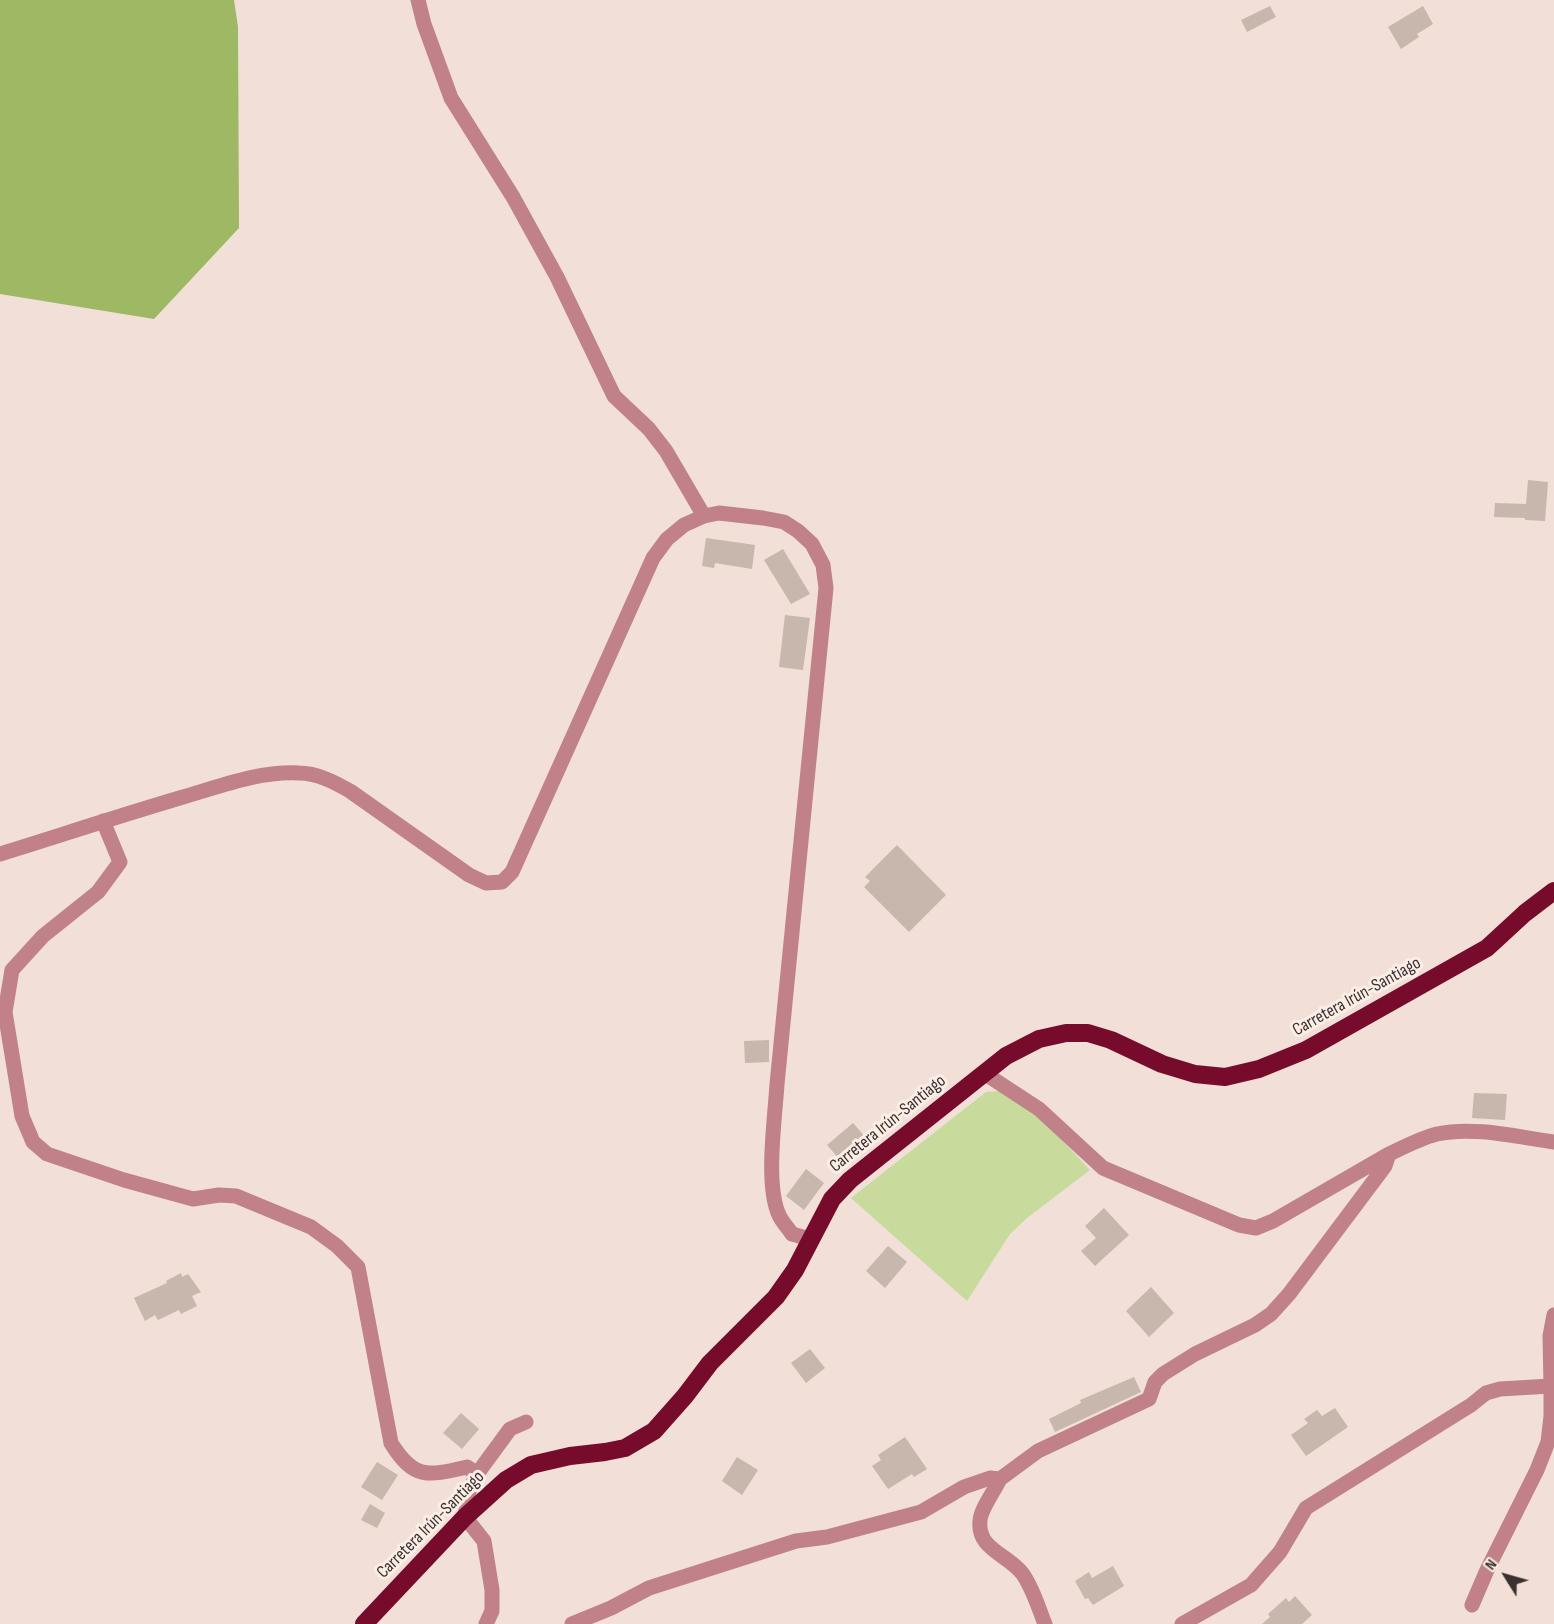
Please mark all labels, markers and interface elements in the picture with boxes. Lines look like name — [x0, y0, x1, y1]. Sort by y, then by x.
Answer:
street label: Carretera Irún-Santiago — [1289, 953, 1425, 1041]
street label: Carretera Irún-Santiago — [826, 1071, 950, 1177]
street label: Carretera Irún-Santiago — [373, 1467, 489, 1583]
north arrow — [1476, 1546, 1536, 1606]
text: N — [1481, 1556, 1501, 1574]

